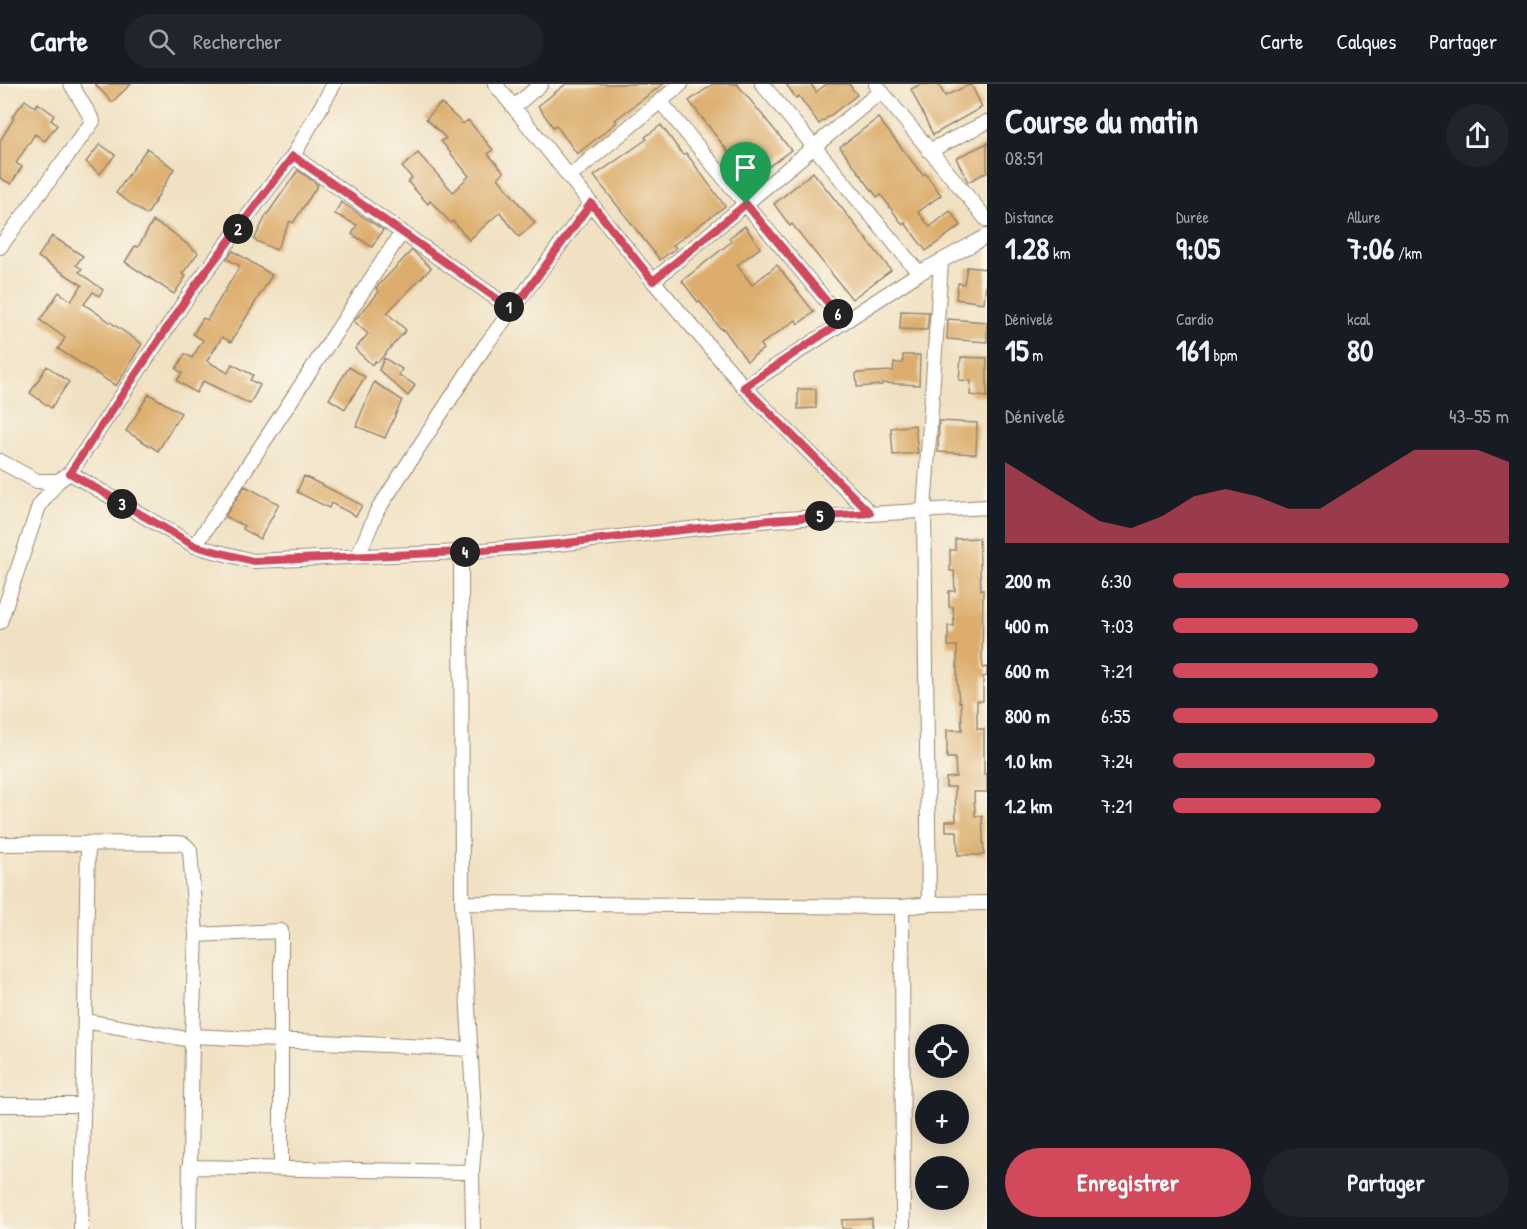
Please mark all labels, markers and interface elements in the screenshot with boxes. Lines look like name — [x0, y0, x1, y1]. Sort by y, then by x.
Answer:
search box — [124, 14, 544, 68]
text: Carte — [30, 22, 88, 60]
icon: search — [145, 25, 178, 58]
text: Rechercher — [193, 26, 282, 56]
text: Carte — [1260, 27, 1303, 56]
text: Calques — [1336, 27, 1396, 56]
text: Partager — [1429, 27, 1497, 56]
text: Course du matin — [1005, 99, 1198, 143]
button: share — [1446, 104, 1509, 167]
pin — [720, 142, 771, 204]
text: 08:51 — [1005, 144, 1043, 171]
icon: arrive — [729, 151, 762, 184]
text: Distance — [1005, 206, 1054, 228]
text: Durée — [1176, 206, 1209, 228]
text: Allure — [1347, 206, 1381, 228]
pin: 2 — [223, 214, 253, 244]
text: 2 — [234, 218, 242, 240]
text: 1.28 — [1005, 228, 1049, 268]
text: 9:05 — [1176, 228, 1220, 268]
text: 7:06 — [1347, 228, 1394, 268]
text: km — [1049, 242, 1071, 264]
text: /km — [1394, 242, 1422, 264]
pin: 1 — [494, 292, 524, 322]
text: 1 — [506, 296, 512, 318]
pin: 6 — [823, 299, 853, 329]
text: 6 — [835, 303, 841, 325]
text: Dénivelé — [1005, 308, 1053, 330]
text: Cardio — [1176, 308, 1213, 330]
text: kcal — [1347, 308, 1370, 330]
text: 15 — [1005, 330, 1029, 370]
text: 161 — [1176, 330, 1210, 370]
text: 80 — [1347, 330, 1373, 370]
text: m — [1029, 344, 1043, 366]
text: bpm — [1210, 344, 1238, 366]
text: Dénivelé — [1005, 402, 1065, 429]
text: 43–55 m — [1449, 402, 1509, 429]
pin: 3 — [107, 489, 137, 519]
text: 3 — [118, 493, 126, 515]
pin: 5 — [805, 501, 835, 531]
text: 5 — [817, 505, 823, 527]
pin: 4 — [450, 537, 480, 567]
text: 4 — [462, 541, 468, 563]
text: 200 m — [1005, 567, 1050, 594]
text: 6:30 — [1101, 567, 1132, 594]
text: 400 m — [1005, 612, 1049, 639]
text: 7:03 — [1101, 612, 1133, 639]
text: 600 m — [1005, 657, 1049, 684]
text: 7:21 — [1101, 657, 1132, 684]
text: 800 m — [1005, 702, 1050, 729]
text: 6:55 — [1101, 702, 1131, 729]
text: 1.0 km — [1005, 747, 1052, 774]
text: 7:24 — [1101, 747, 1132, 774]
text: 1.2 km — [1005, 792, 1052, 819]
text: 7:21 — [1101, 792, 1132, 819]
map controls — [915, 1024, 969, 1210]
button: locate — [915, 1024, 969, 1078]
button: + — [915, 1090, 969, 1144]
button: Enregistrer — [1005, 1148, 1251, 1217]
button: Partager — [1263, 1148, 1509, 1217]
button: − — [915, 1156, 969, 1210]

